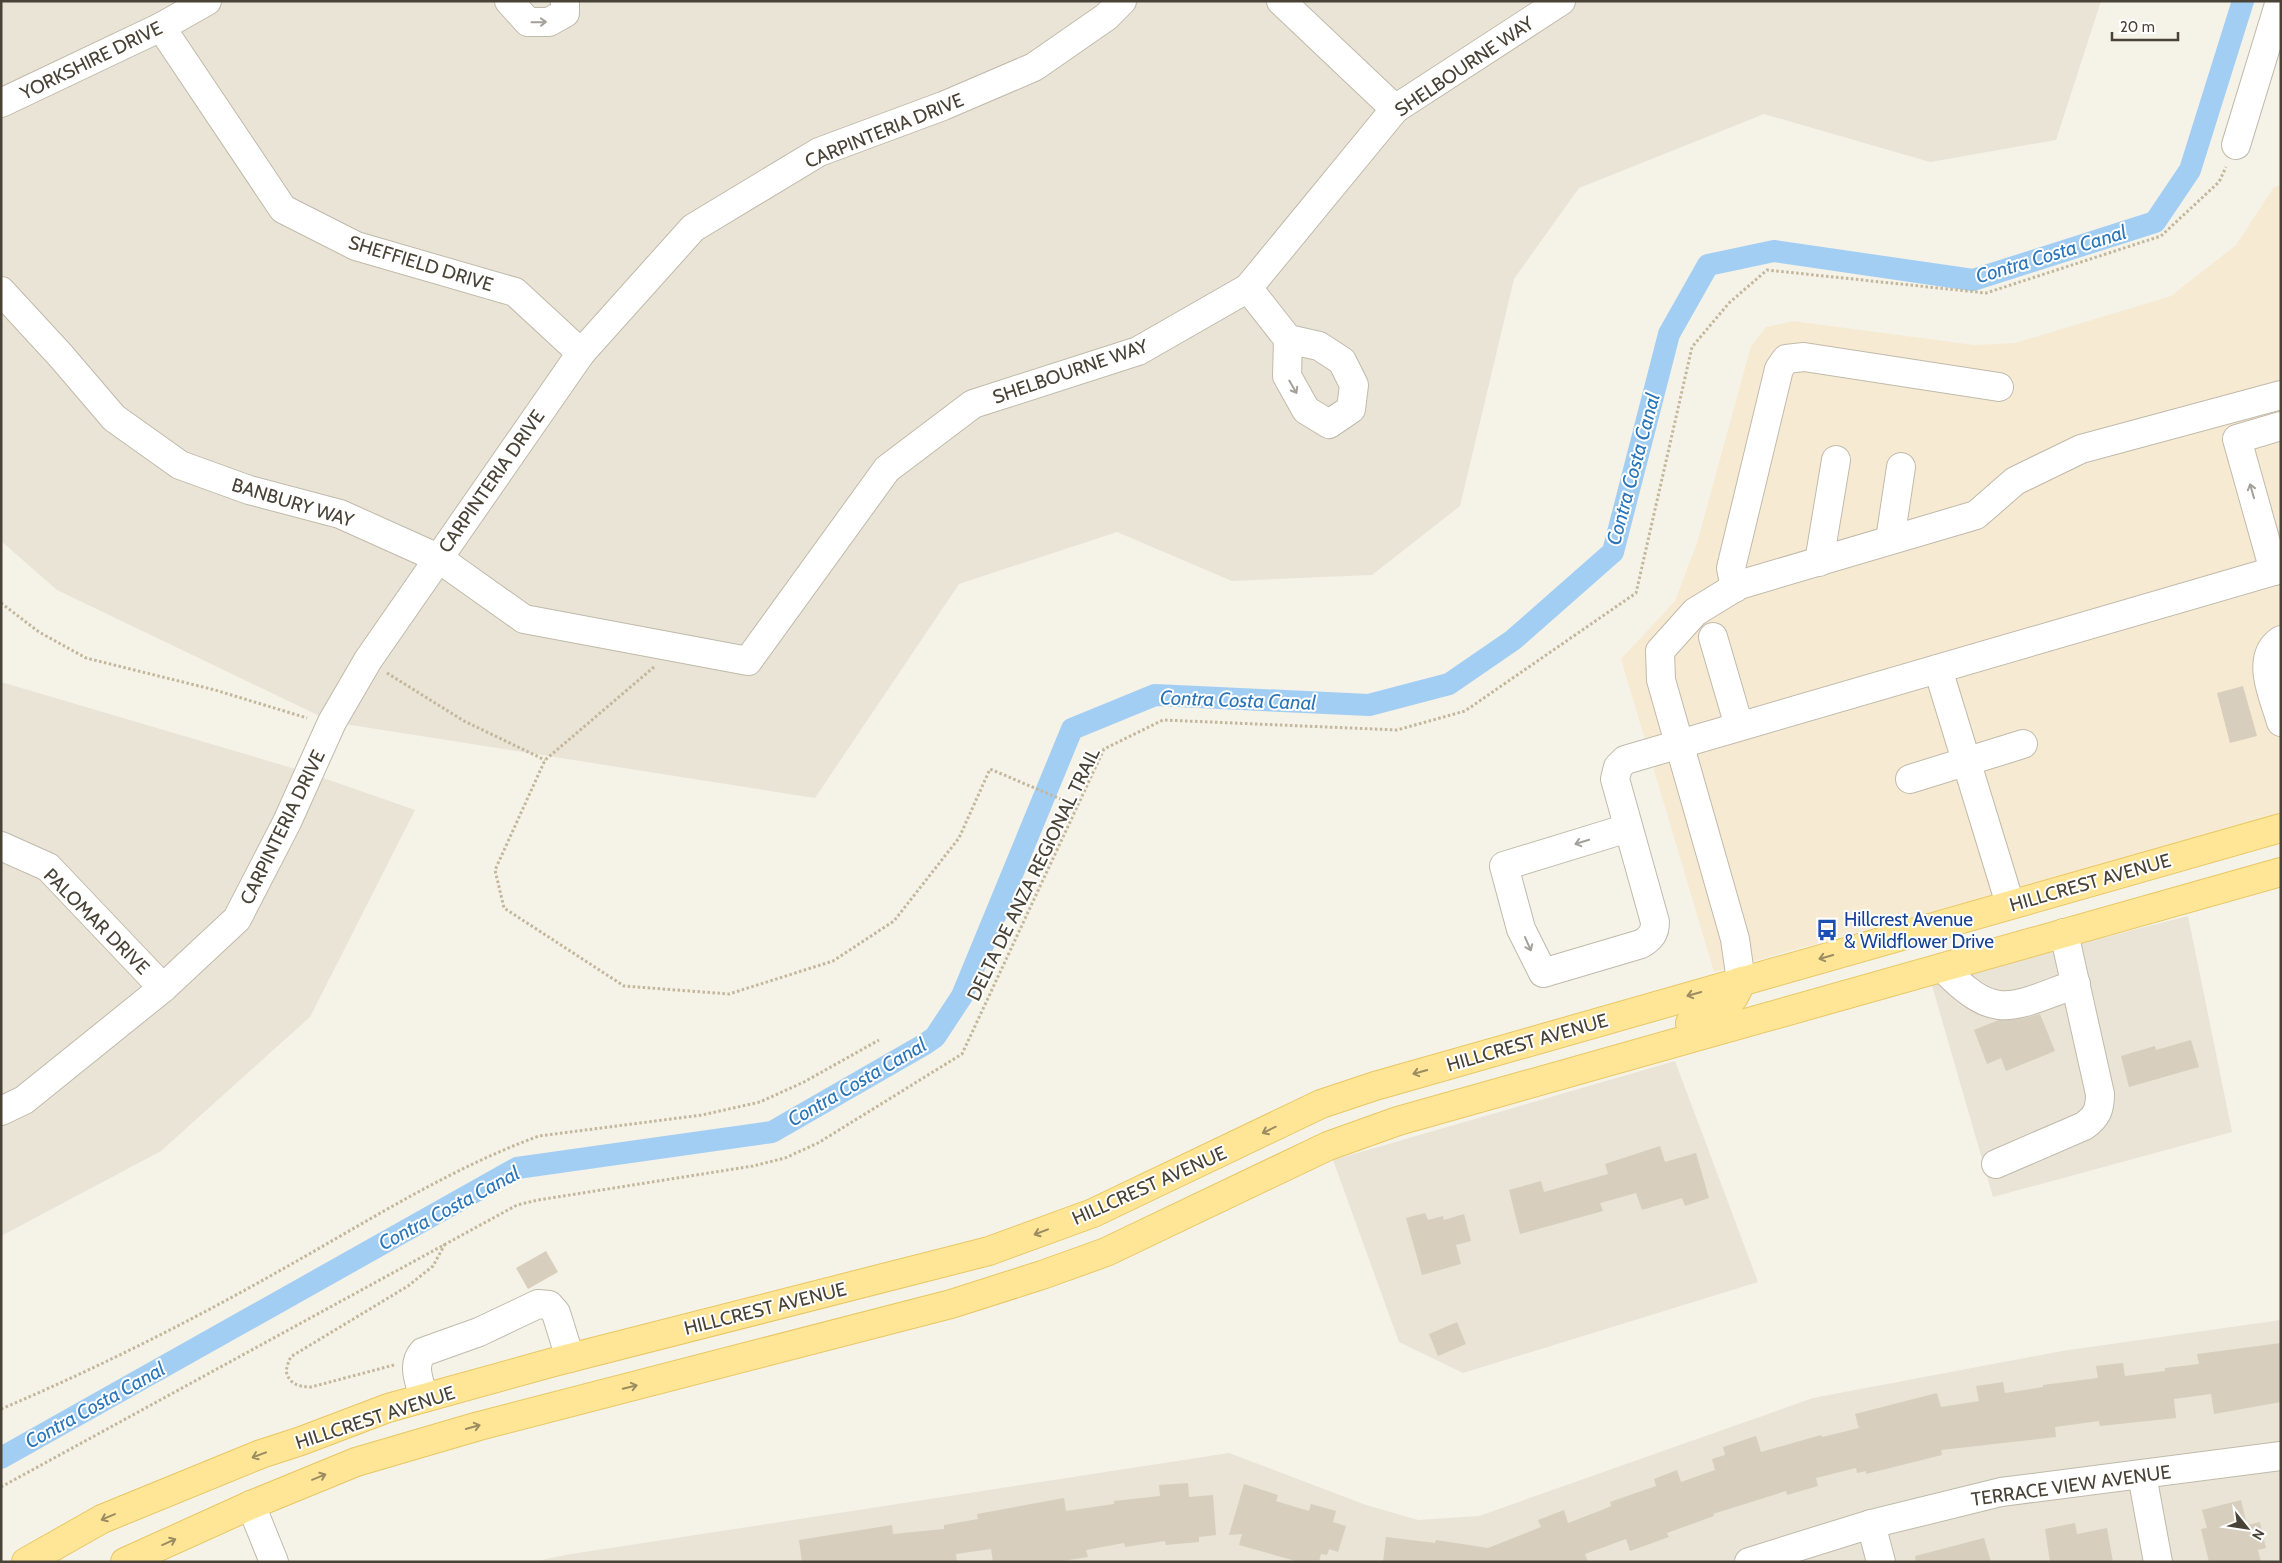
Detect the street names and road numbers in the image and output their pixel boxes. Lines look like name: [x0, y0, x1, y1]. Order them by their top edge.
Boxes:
street label: SHELBOURNE WAY: [1391, 11, 1538, 121]
street label: YORKSHIRE DRIVE: [16, 16, 166, 105]
street label: CARPINTERIA DRIVE: [801, 88, 967, 173]
street label: SHEFFIELD DRIVE: [346, 231, 496, 296]
street label: SHELBOURNE WAY: [990, 334, 1151, 409]
street label: CARPINTERIA DRIVE: [433, 405, 549, 557]
street label: BANBURY WAY: [229, 473, 357, 532]
street label: DELTA DE ANZA REGIONAL TRAIL: [962, 744, 1105, 1004]
street label: CARPINTERIA DRIVE: [235, 746, 330, 908]
street label: HILLCREST AVENUE: [2007, 848, 2173, 916]
street label: PALOMAR DRIVE: [39, 864, 154, 979]
street label: HILLCREST AVENUE: [1444, 1008, 1610, 1076]
street label: HILLCREST AVENUE: [1068, 1141, 1230, 1230]
street label: HILLCREST AVENUE: [682, 1277, 849, 1340]
street label: HILLCREST AVENUE: [292, 1381, 458, 1454]
street label: TERRACE VIEW AVENUE: [1970, 1460, 2172, 1511]

